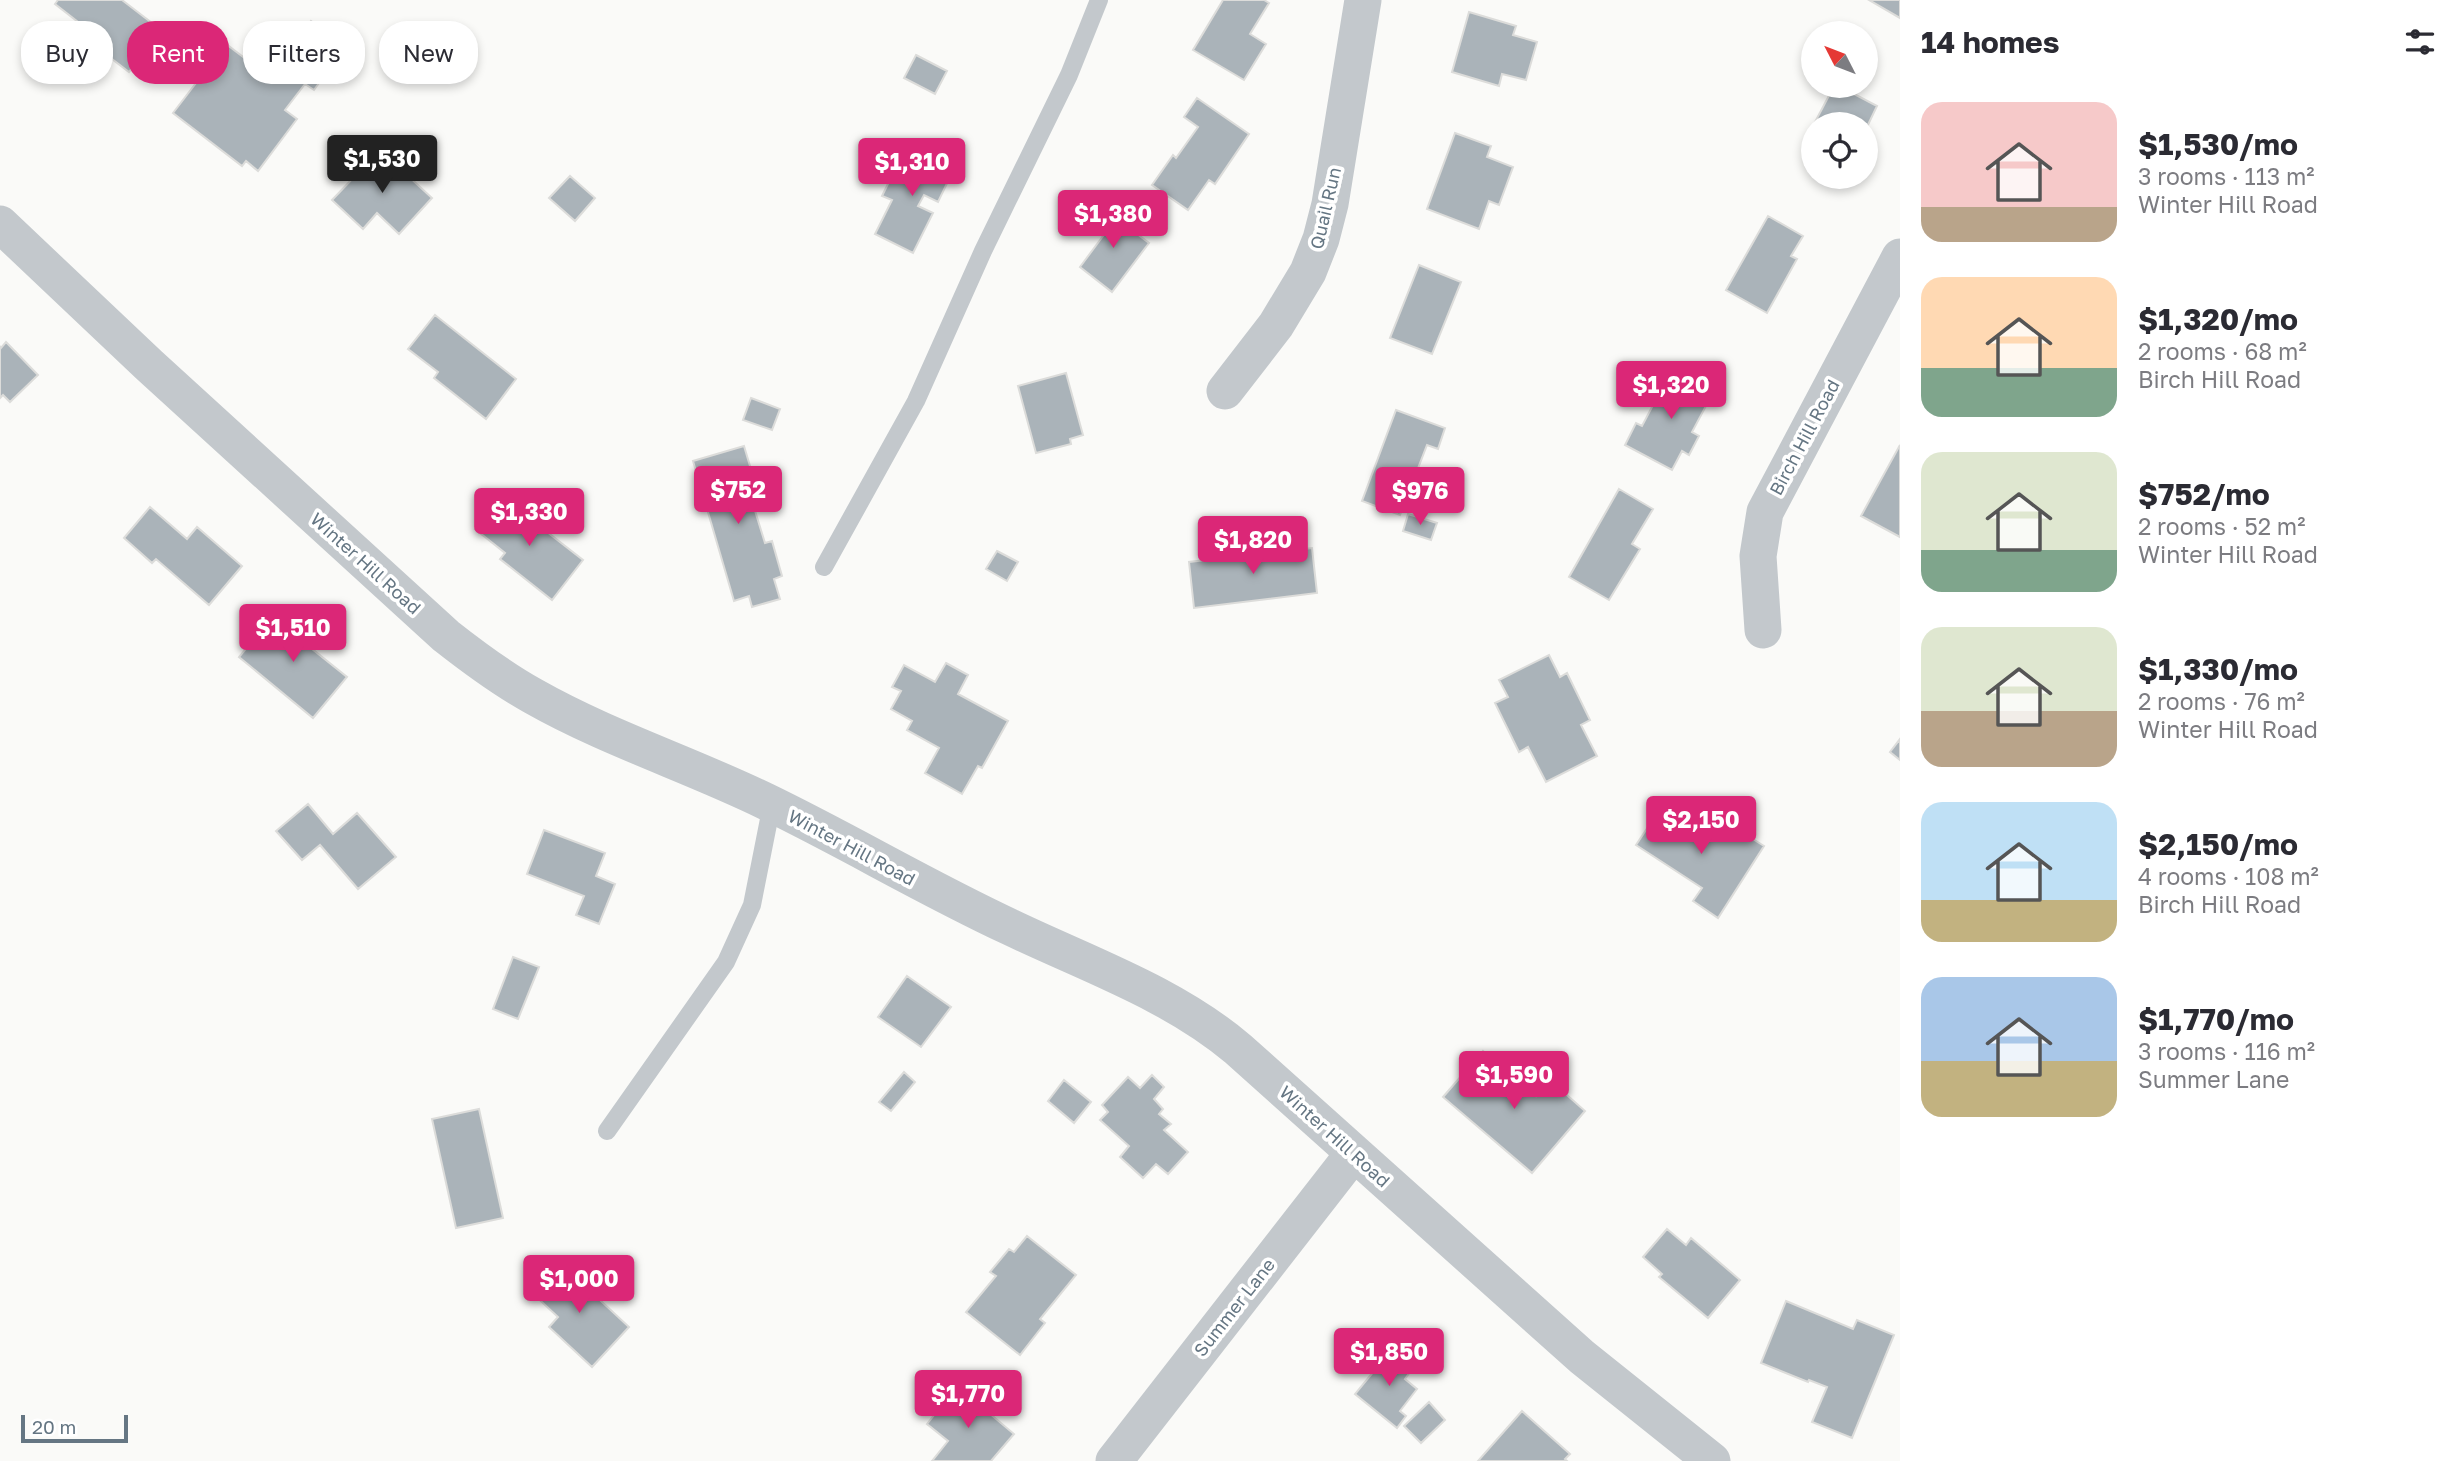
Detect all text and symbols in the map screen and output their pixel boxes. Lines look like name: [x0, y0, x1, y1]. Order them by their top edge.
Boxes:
chip: Buy: [21, 21, 113, 84]
chip: Rent: [127, 21, 229, 84]
chip: Filters: [243, 21, 365, 84]
chip: New: [379, 21, 478, 84]
north arrow: [1801, 21, 1878, 98]
map controls: [1801, 21, 1878, 189]
icon: filters: [2401, 23, 2439, 61]
text: 14 homes: [1921, 24, 2060, 60]
button: locate: [1801, 112, 1878, 189]
text: $1,530/mo: [2138, 126, 2298, 162]
icon: home: [1977, 130, 2061, 214]
pin: $1,530: [325, 136, 439, 195]
pin: $1,310: [855, 138, 969, 198]
text: $1,530: [343, 144, 421, 172]
text: $1,310: [874, 147, 950, 175]
text: 3 rooms · 113 m²: [2138, 162, 2315, 190]
street label: Quail Run: [1305, 165, 1345, 251]
pin: $1,380: [1056, 190, 1170, 250]
text: Winter Hill Road: [2138, 190, 2318, 218]
text: $1,380: [1074, 199, 1152, 227]
text: $1,320/mo: [2138, 301, 2298, 337]
icon: home: [1977, 305, 2061, 389]
text: 2 rooms · 68 m²: [2138, 337, 2307, 365]
pin: $1,320: [1614, 362, 1728, 421]
text: Birch Hill Road: [2138, 365, 2301, 393]
text: $1,320: [1632, 370, 1710, 398]
street label: Birch Hill Road: [1764, 375, 1844, 499]
pin: $752: [697, 466, 779, 526]
pin: $976: [1379, 468, 1461, 527]
text: $752: [710, 475, 766, 503]
text: $976: [1391, 476, 1449, 504]
text: $752/mo: [2138, 476, 2270, 512]
icon: home: [1977, 480, 2061, 564]
pin: $1,330: [472, 489, 586, 548]
text: $1,330: [490, 497, 568, 525]
street label: Winter Hill Road: [306, 508, 426, 618]
text: 2 rooms · 52 m²: [2138, 512, 2305, 540]
pin: $1,820: [1196, 516, 1310, 576]
text: $1,820: [1214, 525, 1292, 553]
text: Winter Hill Road: [2138, 540, 2318, 568]
pin: $1,510: [236, 604, 350, 664]
text: $1,510: [255, 613, 331, 641]
text: $1,330/mo: [2138, 651, 2298, 687]
icon: home: [1977, 655, 2061, 739]
text: 2 rooms · 76 m²: [2138, 687, 2305, 715]
text: Winter Hill Road: [2138, 715, 2318, 743]
pin: $2,150: [1644, 796, 1758, 856]
street label: Winter Hill Road: [785, 804, 919, 890]
text: $2,150: [1662, 805, 1740, 833]
text: $2,150/mo: [2138, 826, 2298, 862]
icon: home: [1977, 830, 2061, 914]
text: 4 rooms · 108 m²: [2138, 862, 2319, 890]
text: Birch Hill Road: [2138, 890, 2301, 918]
text: $1,770/mo: [2138, 1001, 2294, 1037]
icon: home: [1977, 1005, 2061, 1089]
text: 3 rooms · 116 m²: [2138, 1037, 2315, 1065]
pin: $1,590: [1457, 1052, 1571, 1111]
text: $1,590: [1475, 1060, 1553, 1088]
text: Summer Lane: [2138, 1065, 2289, 1093]
street label: Winter Hill Road: [1275, 1081, 1395, 1191]
street label: Summer Lane: [1189, 1254, 1279, 1360]
pin: $1,000: [522, 1256, 636, 1315]
text: $1,000: [539, 1264, 619, 1292]
pin: $1,850: [1332, 1328, 1446, 1388]
text: $1,850: [1350, 1337, 1428, 1365]
pin: $1,770: [911, 1370, 1025, 1430]
text: $1,770: [931, 1379, 1005, 1407]
scale bar: [21, 1412, 128, 1444]
text: 20 m: [32, 1415, 76, 1438]

